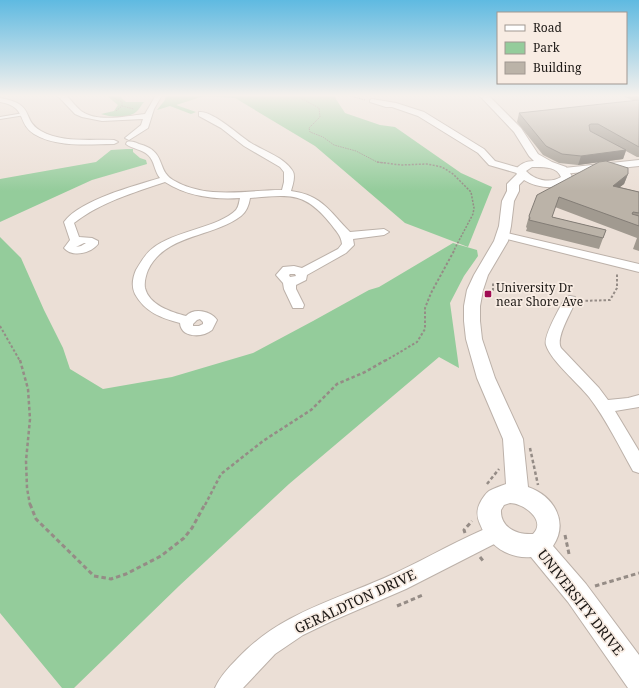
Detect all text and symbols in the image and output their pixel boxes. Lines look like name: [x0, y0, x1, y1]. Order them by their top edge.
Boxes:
legend: [497, 12, 627, 84]
text: Road: [533, 19, 563, 36]
text: Park: [533, 39, 561, 56]
text: Building: [533, 59, 582, 76]
place label: University Dr near Shore Ave: [496, 279, 583, 310]
marker: University Dr near Shore Ave: [483, 289, 493, 299]
street label: UNIVERSITY DRIVE: [534, 545, 629, 659]
street label: GERALDTON DRIVE: [291, 564, 419, 638]

